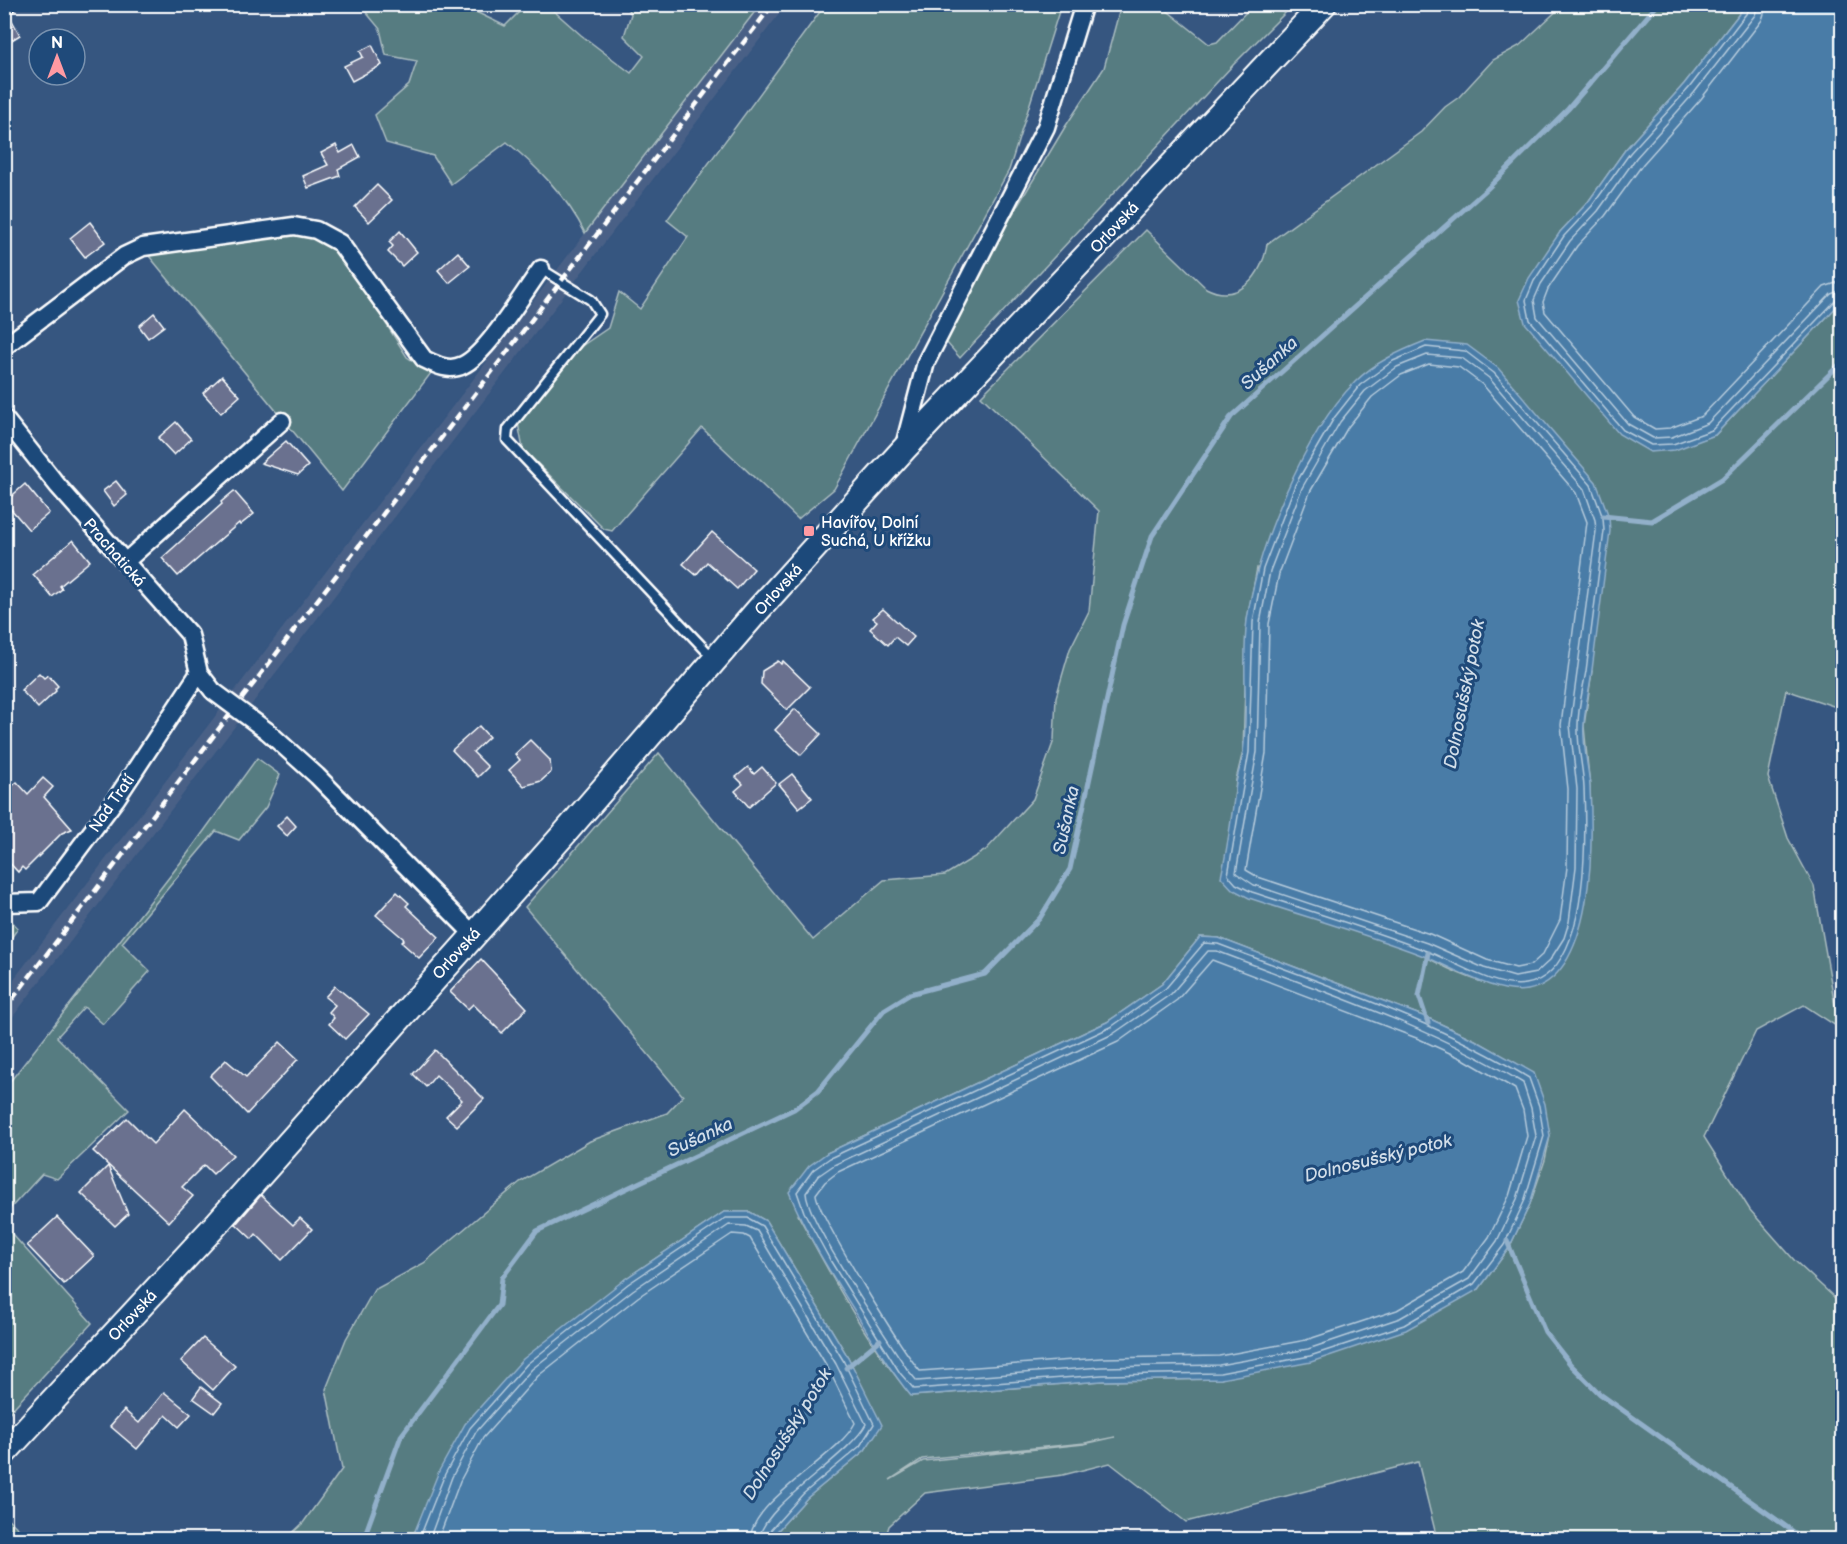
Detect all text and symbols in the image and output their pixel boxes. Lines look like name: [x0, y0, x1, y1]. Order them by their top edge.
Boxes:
north arrow: [27, 27, 87, 87]
text: N: [51, 34, 63, 53]
street label: Orlovská: [1087, 199, 1143, 257]
water label: Sušanka: [1236, 332, 1302, 394]
place label: Havířov, Dolní Suchá, U křížku: [821, 514, 931, 551]
street label: Prachatická: [79, 515, 149, 591]
marker: Havířov, Dolní Suchá, U křížku: [802, 524, 816, 538]
street label: Orlovská: [751, 560, 807, 620]
water label: Dolnosušský potok: [1440, 617, 1489, 770]
street label: Nad Tratí: [85, 771, 139, 836]
water label: Sušanka: [1049, 784, 1084, 856]
street label: Orlovská: [429, 924, 485, 984]
water label: Sušanka: [664, 1113, 736, 1162]
water label: Dolnosušský potok: [1302, 1130, 1455, 1187]
street label: Orlovská: [105, 1287, 161, 1345]
water label: Dolnosušský potok: [738, 1364, 837, 1504]

